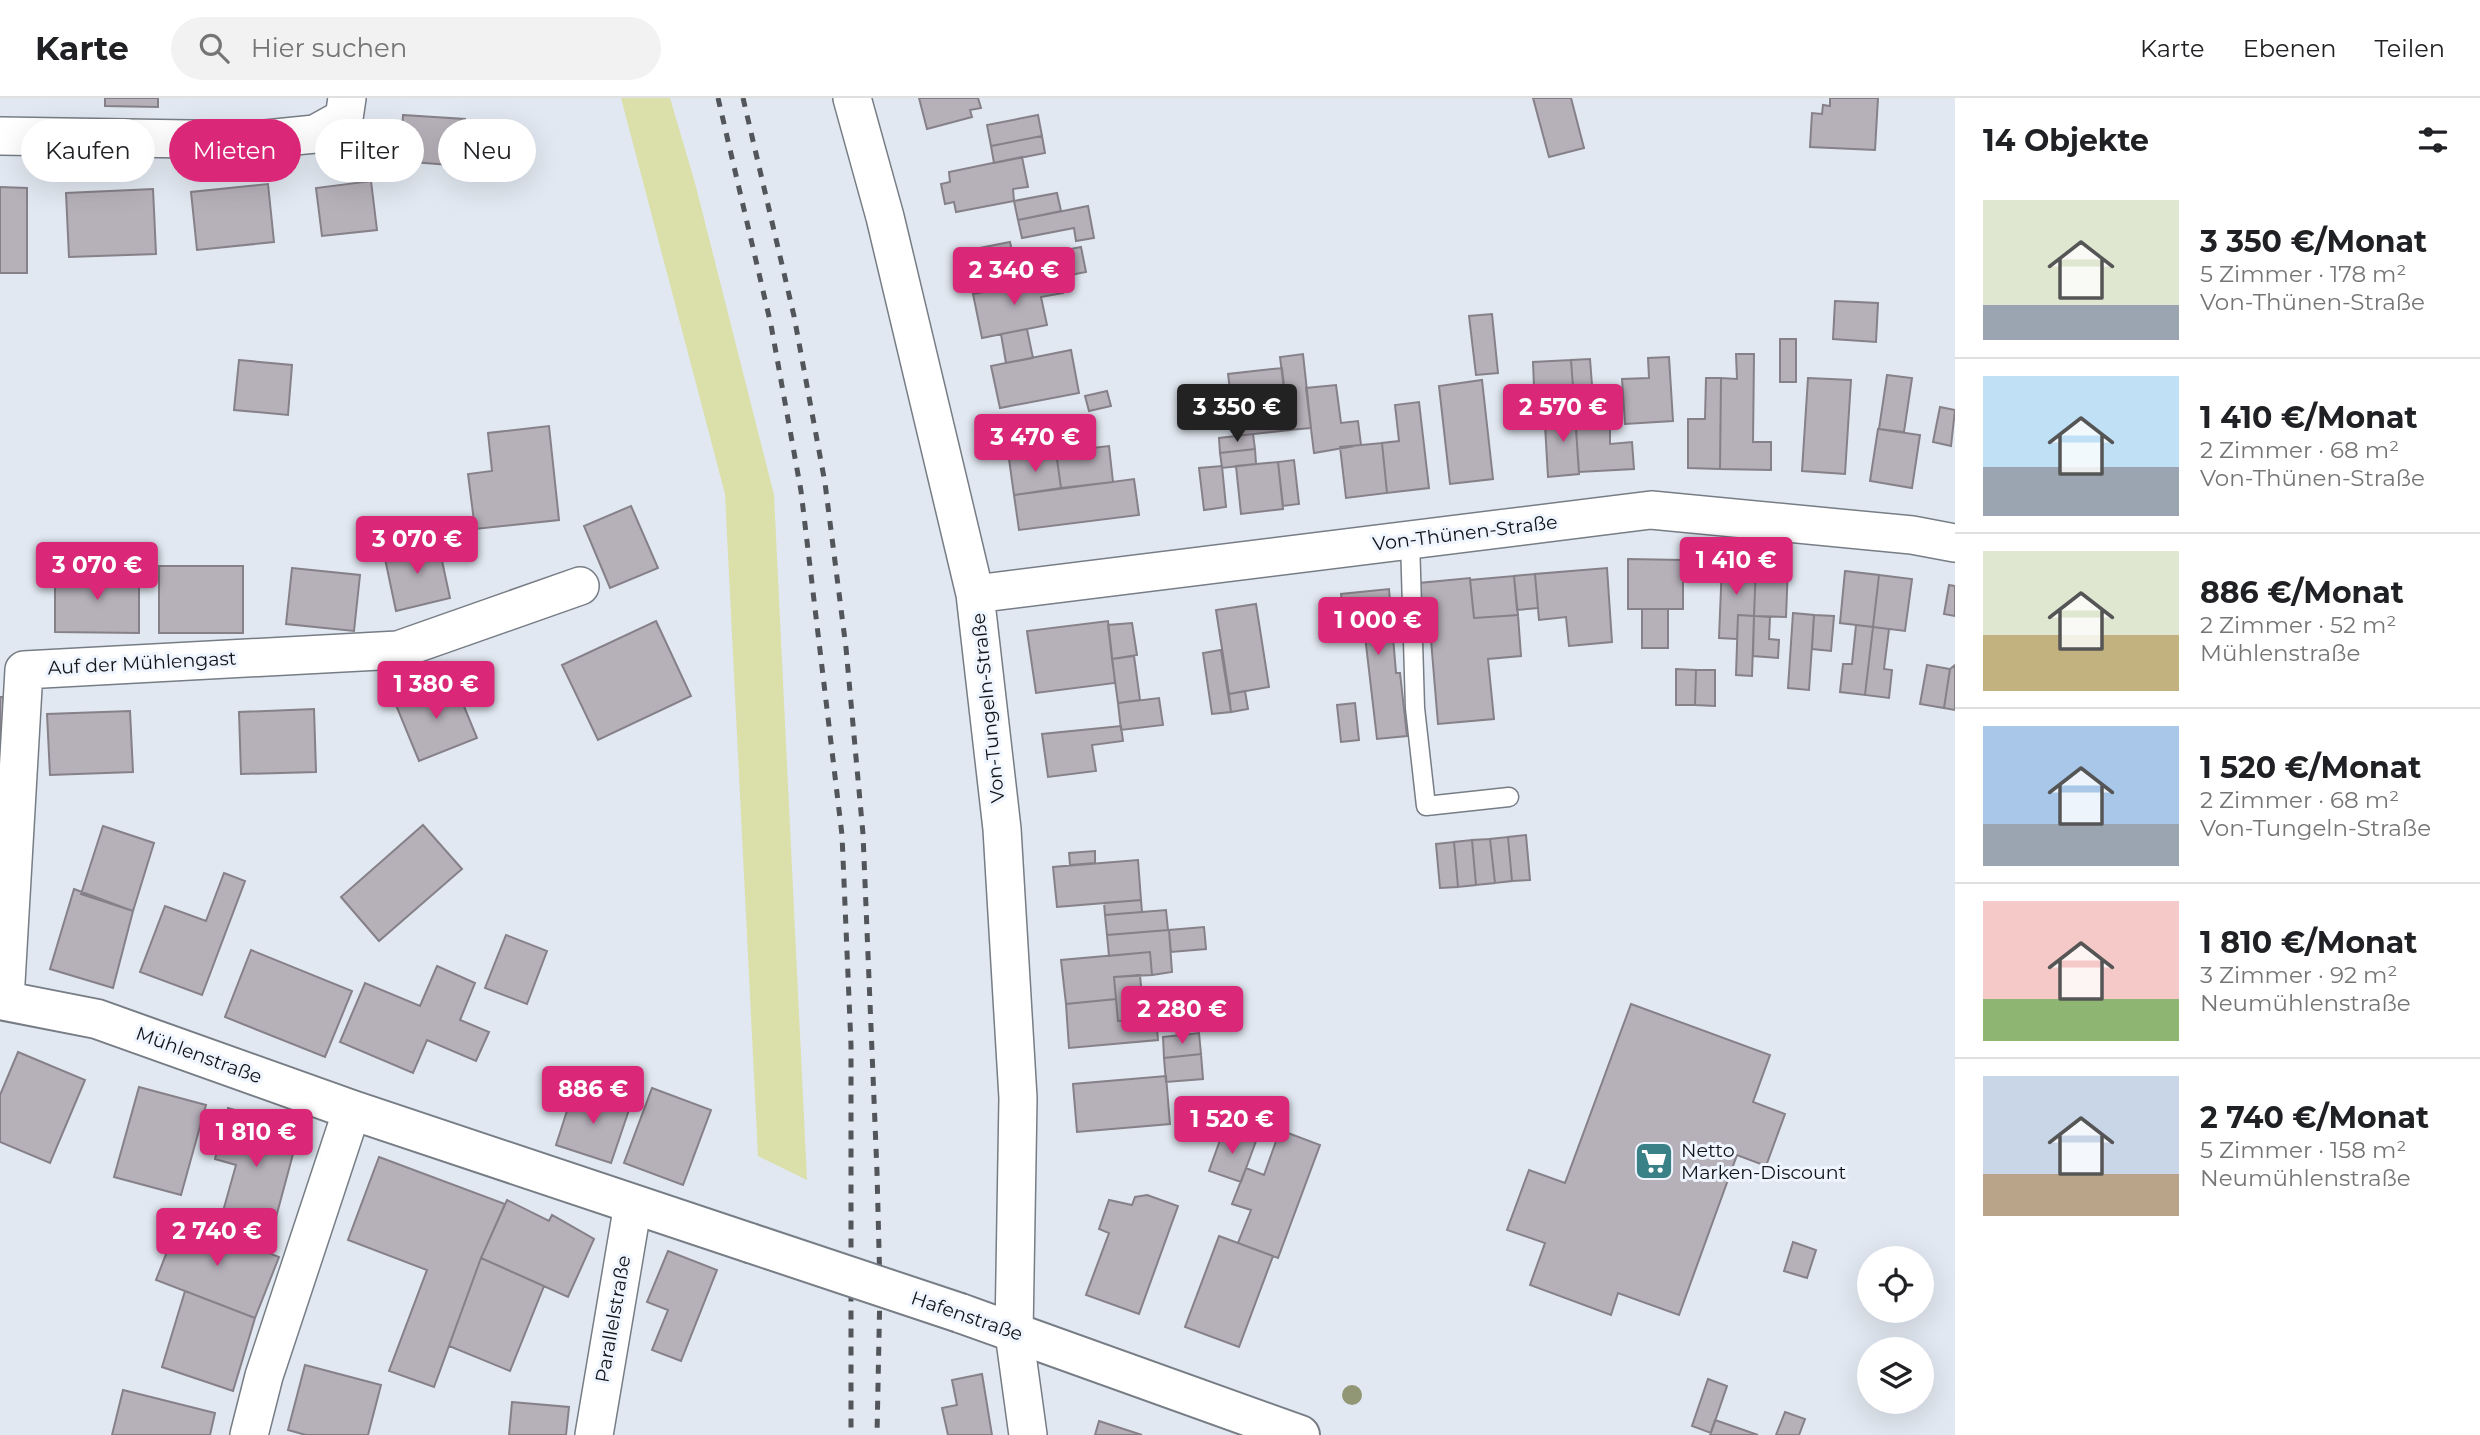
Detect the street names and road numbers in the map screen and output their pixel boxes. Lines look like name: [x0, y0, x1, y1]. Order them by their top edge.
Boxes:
street label: Von-Thünen-Straße: [1371, 510, 1559, 556]
street label: Von-Tungeln-Straße: [967, 612, 1009, 804]
street label: Auf der Mühlengast: [47, 647, 237, 679]
street label: Mühlenstraße: [133, 1022, 265, 1088]
street label: Parallelstraße: [591, 1254, 635, 1384]
street label: Hafenstraße: [908, 1286, 1026, 1346]

